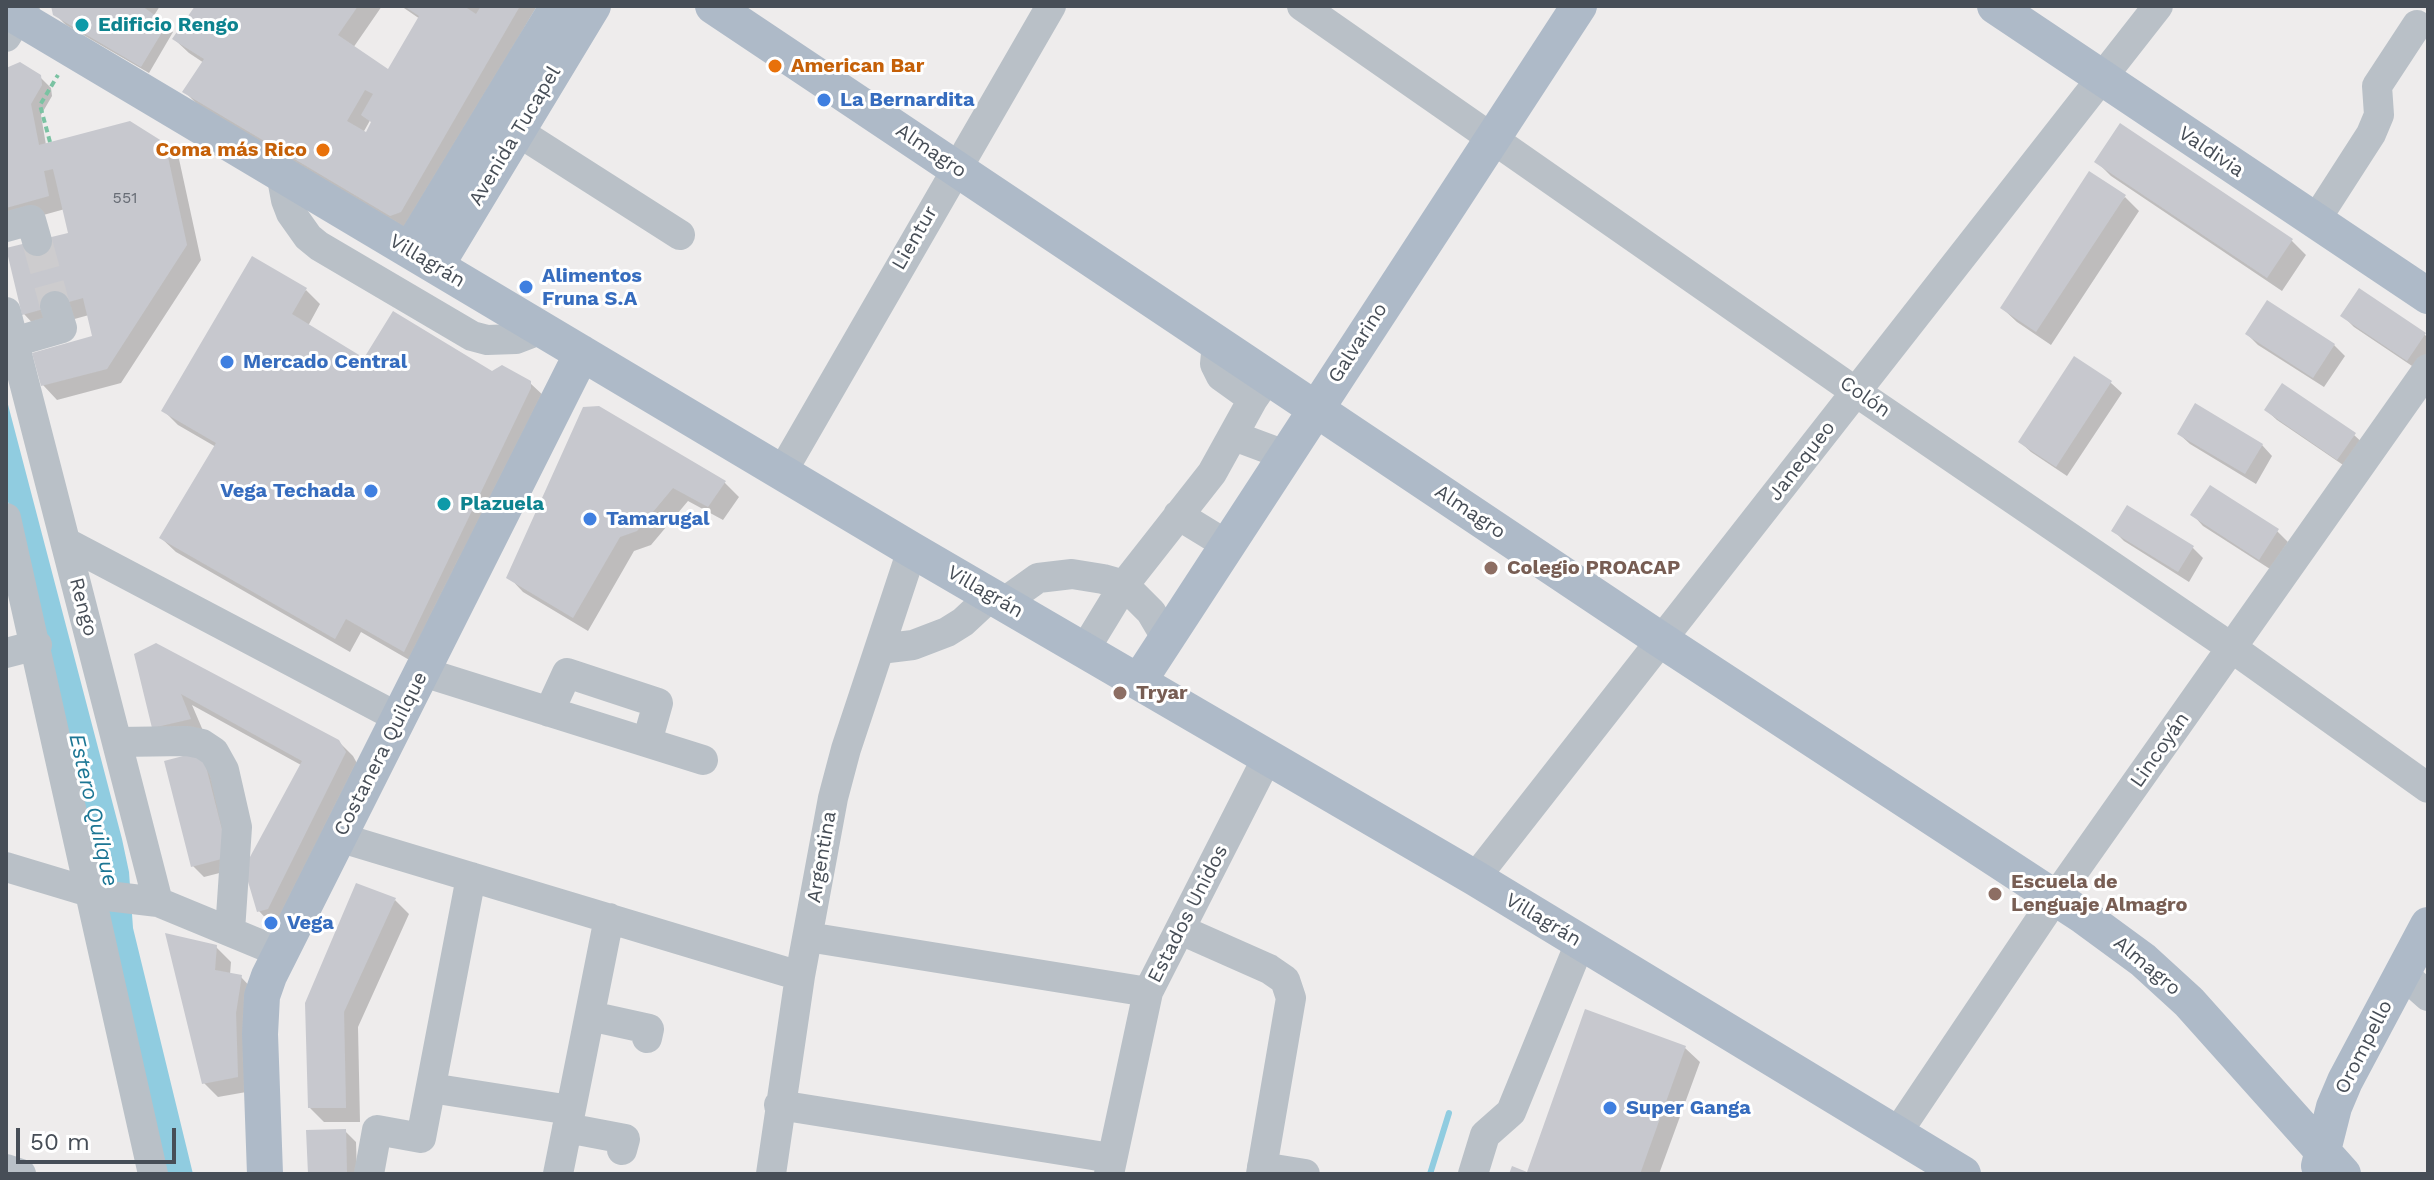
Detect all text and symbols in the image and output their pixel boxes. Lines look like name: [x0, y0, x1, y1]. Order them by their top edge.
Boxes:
place label: Edificio Rengo: [98, 13, 239, 37]
marker: Edificio Rengo: [73, 16, 91, 34]
place label: American Bar: [791, 54, 924, 78]
marker: American Bar: [766, 57, 784, 75]
street label: Avenida Tucapel: [464, 62, 566, 210]
place label: La Bernardita: [840, 88, 974, 112]
marker: La Bernardita: [815, 91, 833, 109]
street label: Almagro: [891, 119, 971, 183]
street label: Valdivia: [2174, 121, 2248, 183]
place label: Coma más Rico: [156, 138, 307, 162]
marker: Coma más Rico: [314, 141, 332, 159]
house number: 551: [113, 188, 137, 208]
street label: Lientur: [887, 202, 943, 274]
street label: Villagrán: [385, 229, 469, 293]
place label: Alimentos Fruna S.A: [542, 264, 642, 311]
marker: Alimentos Fruna S.A: [517, 278, 535, 296]
street label: Galvarino: [1323, 298, 1393, 388]
place label: Mercado Central: [243, 350, 407, 374]
marker: Mercado Central: [218, 353, 236, 371]
street label: Colón: [1835, 371, 1895, 423]
street label: Janequeo: [1763, 416, 1841, 506]
place label: Vega Techada: [220, 479, 355, 503]
street label: Almagro: [1430, 480, 1510, 544]
marker: Vega Techada: [362, 482, 380, 500]
place label: Plazuela: [460, 492, 544, 516]
marker: Plazuela: [435, 495, 453, 513]
place label: Tamarugal: [606, 507, 710, 531]
marker: Tamarugal: [581, 510, 599, 528]
place label: Colegio PROACAP: [1507, 556, 1680, 580]
marker: Colegio PROACAP: [1482, 559, 1500, 577]
street label: Villagrán: [943, 561, 1027, 623]
street label: Rengo: [64, 575, 102, 639]
street label: Costanera Quilque: [329, 668, 433, 840]
place label: Tryar: [1136, 681, 1188, 705]
marker: Tryar: [1111, 684, 1129, 702]
street label: Lincoyán: [2125, 708, 2195, 792]
water label: Estero Quilque: [63, 731, 123, 889]
street label: Argentina: [802, 809, 842, 905]
street label: Estados Unidos: [1143, 841, 1233, 987]
place label: Escuela de Lenguaje Almagro: [2011, 870, 2187, 917]
marker: Escuela de Lenguaje Almagro: [1986, 885, 2004, 903]
street label: Villagrán: [1501, 888, 1585, 952]
place label: Vega: [287, 911, 334, 935]
marker: Vega: [262, 914, 280, 932]
street label: Almagro: [2109, 931, 2185, 1001]
street label: Orompello: [2330, 996, 2398, 1098]
place label: Super Ganga: [1626, 1096, 1751, 1120]
marker: Super Ganga: [1601, 1099, 1619, 1117]
scale bar: [20, 1112, 180, 1162]
text: 50 m: [30, 1128, 90, 1156]

